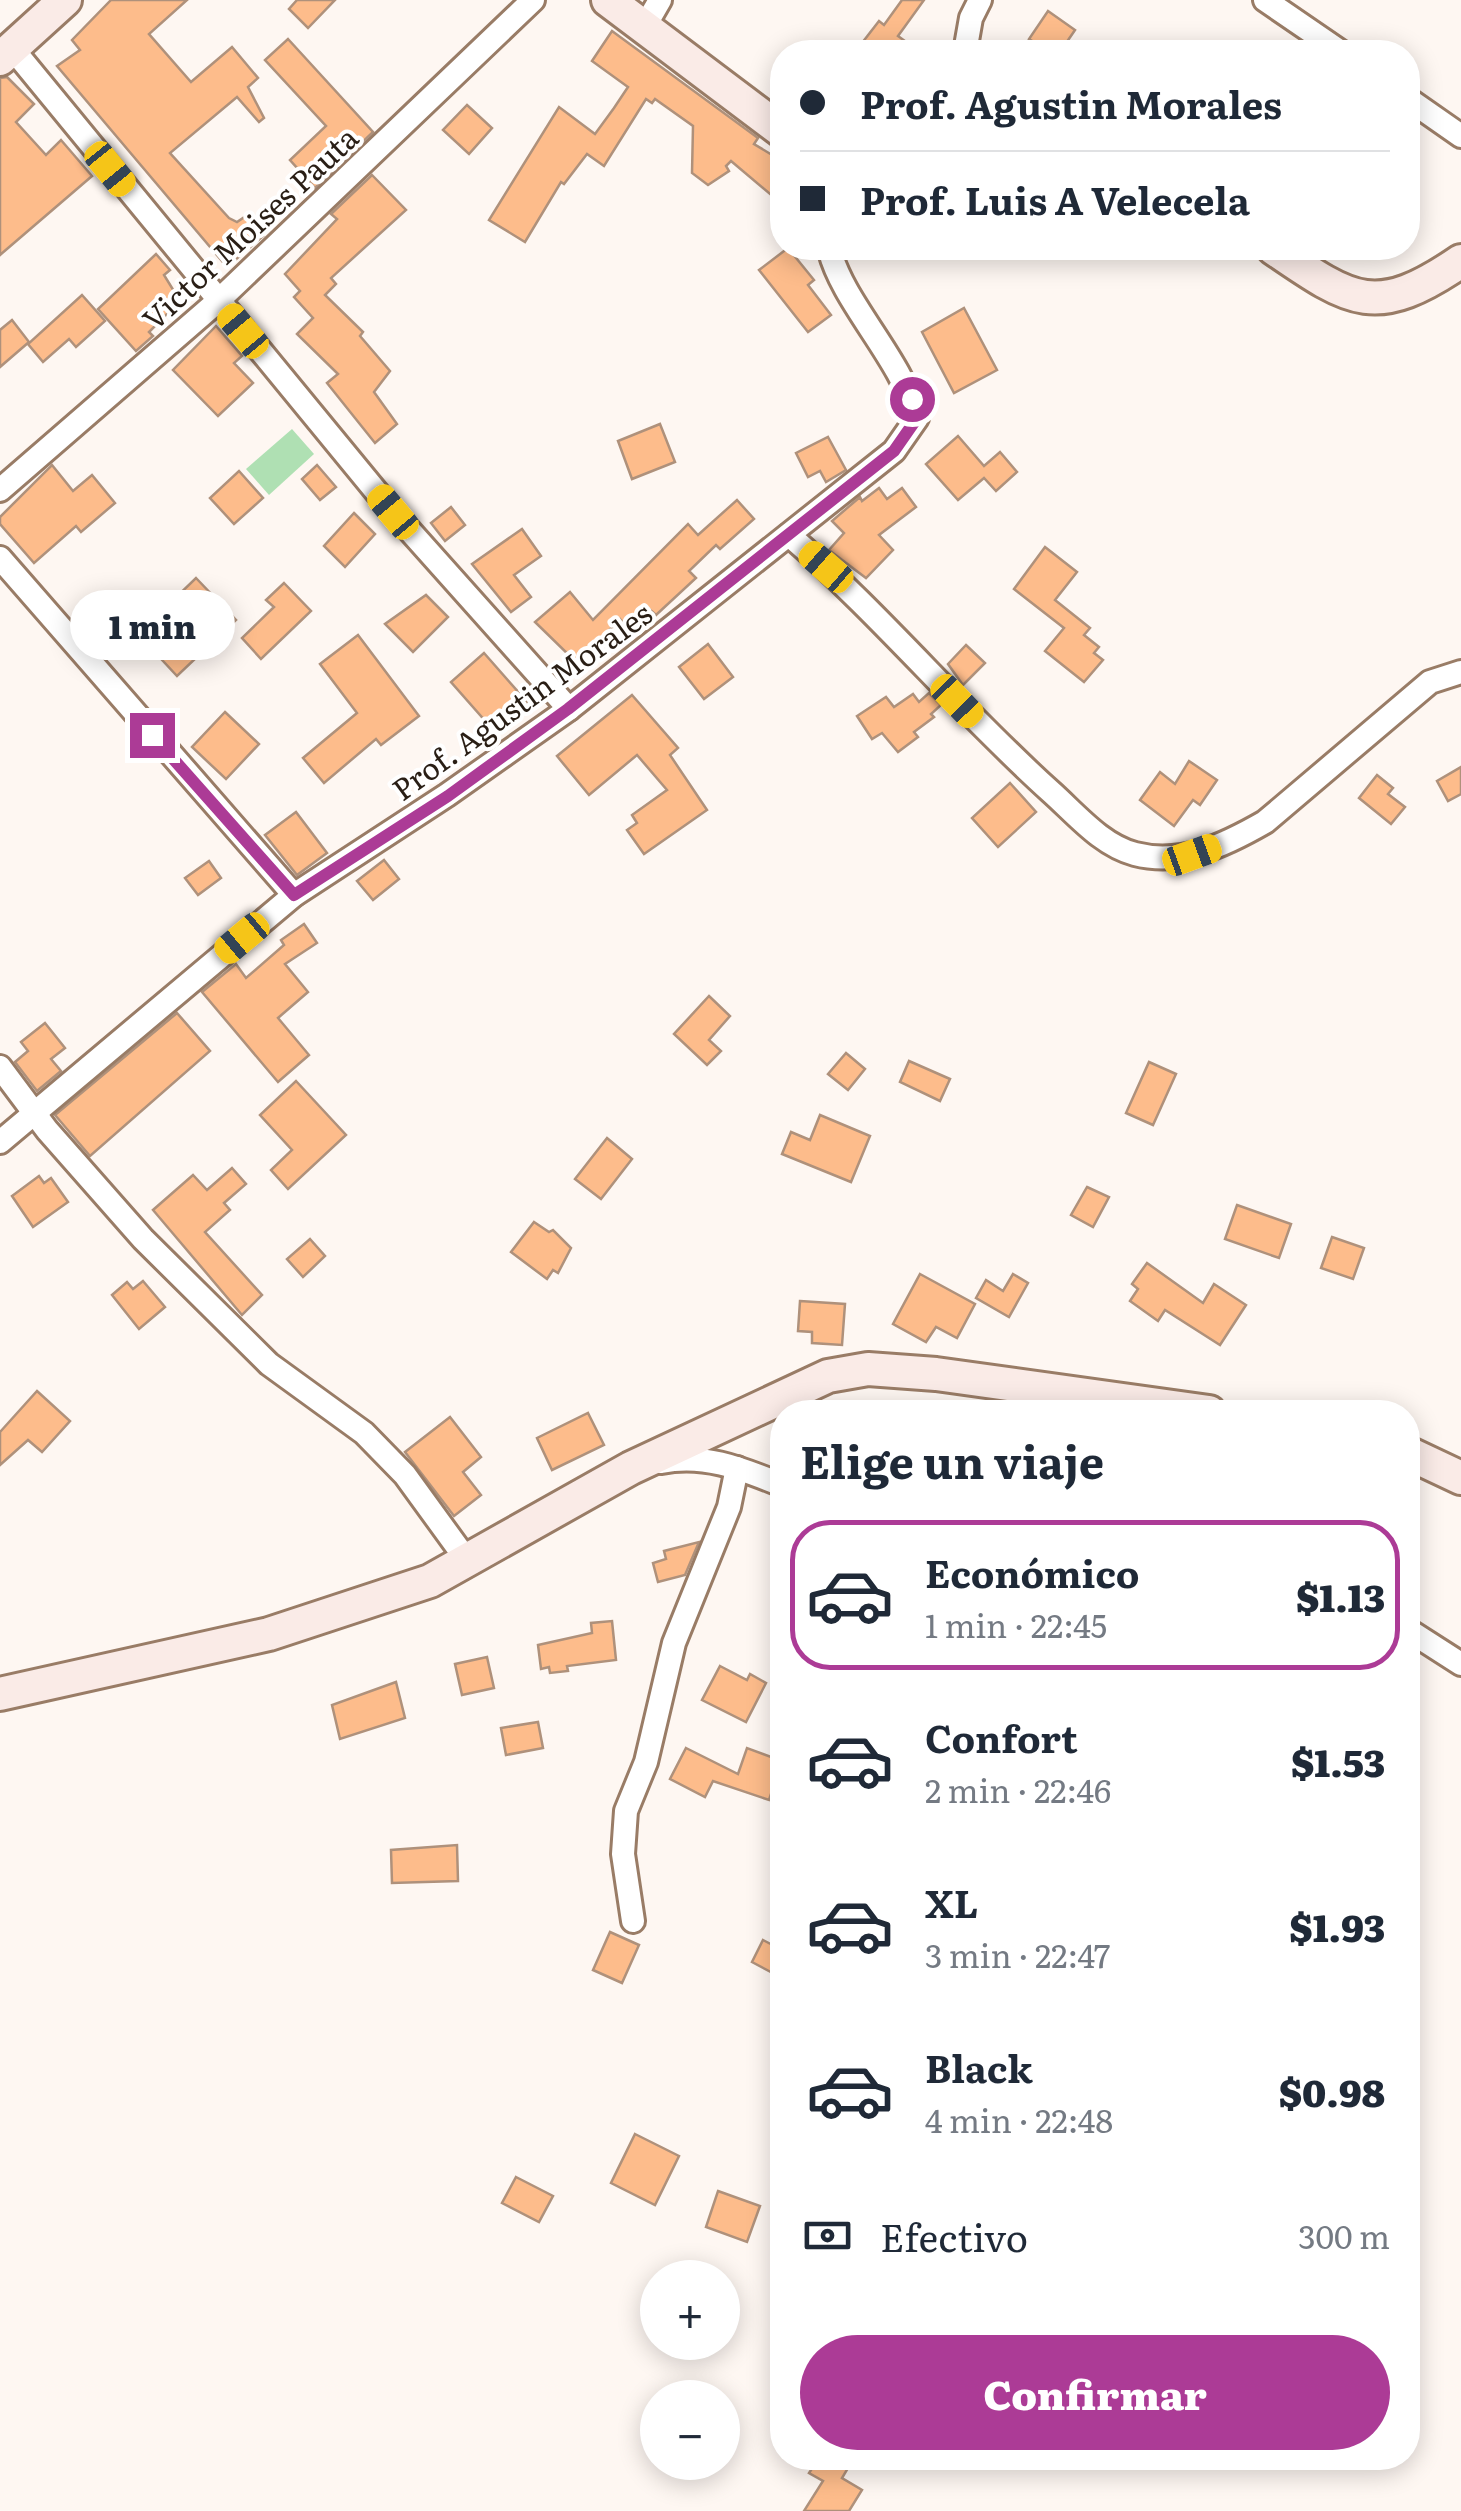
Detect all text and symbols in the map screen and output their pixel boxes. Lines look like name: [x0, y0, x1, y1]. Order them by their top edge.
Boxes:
text: Prof. Agustin Morales: [860, 74, 1282, 131]
street label: Victor Moises Pauta: [131, 115, 367, 339]
car: [79, 136, 141, 202]
text: Prof. Luis A Velecela: [860, 170, 1250, 227]
car: [212, 298, 274, 364]
route start: [890, 377, 935, 422]
car: [362, 479, 424, 545]
car: [794, 536, 858, 598]
callout: 1 min: [70, 590, 234, 660]
street label: Prof. Agustin Morales: [382, 591, 660, 809]
text: 1 min: [109, 601, 196, 649]
car: [925, 669, 989, 733]
route end: [130, 713, 175, 758]
car: [1159, 831, 1225, 879]
car: [209, 907, 275, 969]
text: Elige un viaje: [800, 1426, 1104, 1493]
text: Económico: [925, 1543, 1140, 1600]
icon: car: [805, 1550, 895, 1640]
text: $1.13: [1296, 1567, 1385, 1624]
text: 1 min · 22:45: [925, 1600, 1107, 1648]
text: Confort: [925, 1708, 1078, 1765]
icon: car: [805, 1715, 895, 1805]
text: $1.53: [1291, 1732, 1385, 1789]
text: 2 min · 22:46: [925, 1765, 1111, 1813]
text: XL: [925, 1873, 978, 1930]
icon: car: [805, 1880, 895, 1970]
text: $1.93: [1289, 1897, 1385, 1954]
text: 3 min · 22:47: [925, 1930, 1110, 1978]
text: Black: [925, 2038, 1033, 2095]
icon: car: [805, 2045, 895, 2135]
text: $0.98: [1279, 2062, 1385, 2119]
text: 4 min · 22:48: [925, 2095, 1113, 2143]
text: Efectivo: [880, 2207, 1028, 2264]
icon: cash: [800, 2208, 855, 2263]
text: 300 m: [1298, 2211, 1390, 2259]
map controls: [640, 2260, 740, 2480]
button: +: [640, 2260, 740, 2360]
button: Confirmar: [800, 2335, 1390, 2450]
button: −: [640, 2380, 740, 2480]

